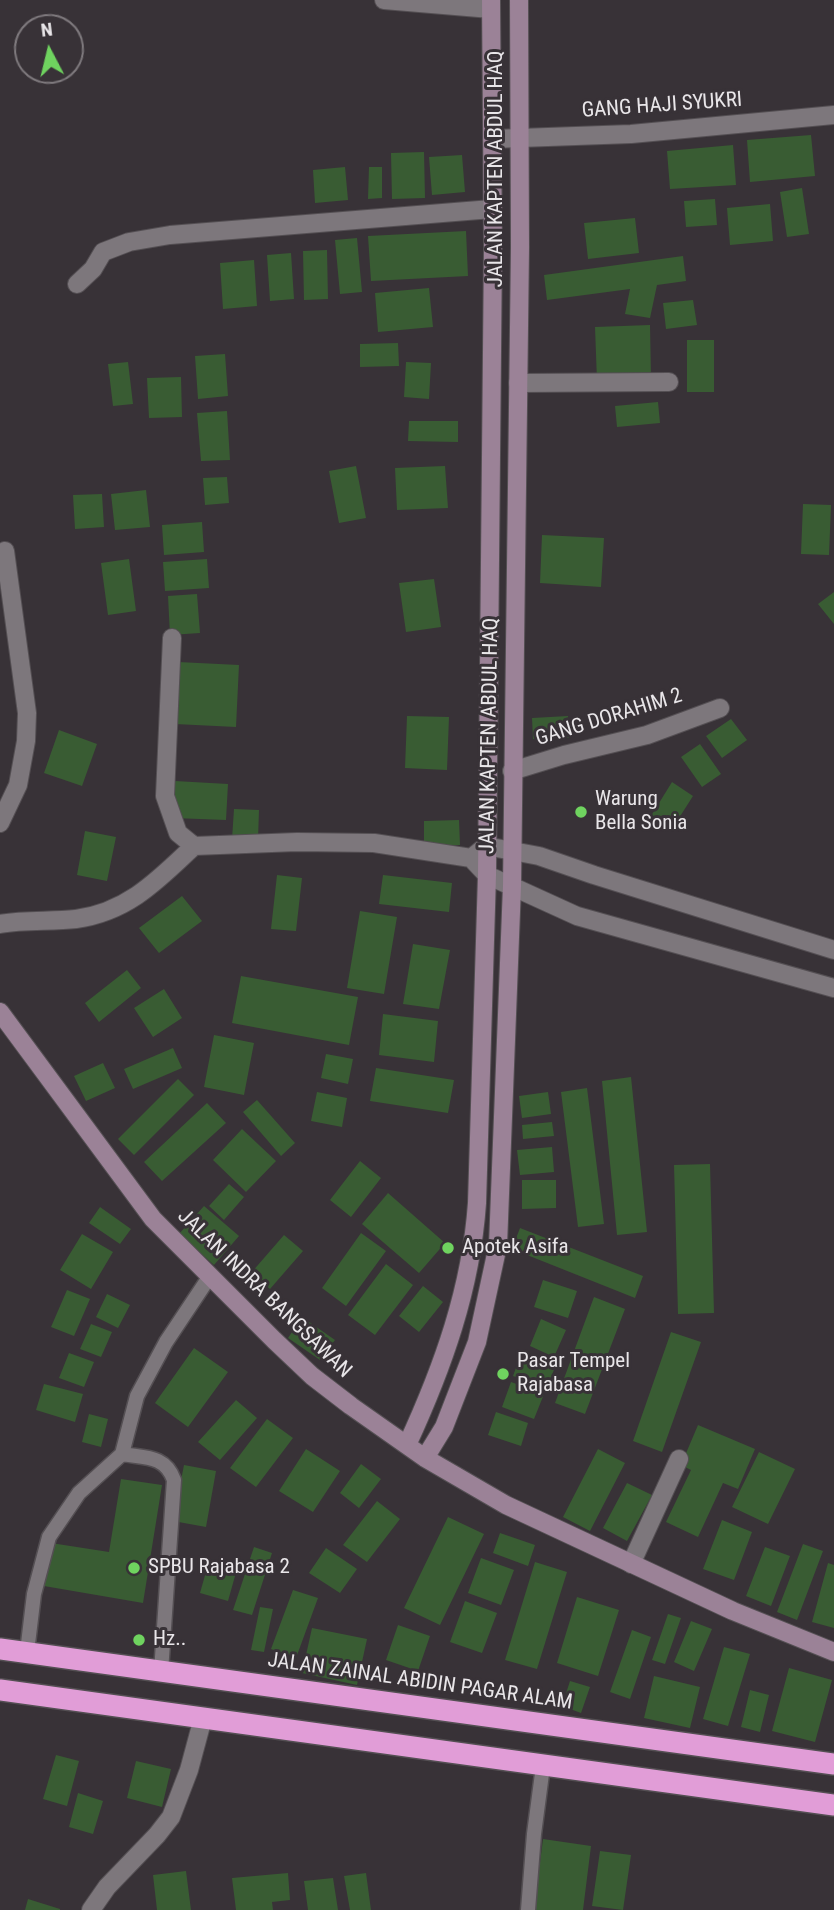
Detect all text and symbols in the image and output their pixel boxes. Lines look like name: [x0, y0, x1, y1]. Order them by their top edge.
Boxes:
north arrow: [14, 14, 84, 84]
text: N: [39, 18, 54, 42]
street label: JALAN KAPTEN ABDUL HAQ: [484, 51, 510, 287]
street label: GANG HAJI SYUKRI: [581, 88, 743, 124]
street label: JALAN KAPTEN ABDUL HAQ: [475, 618, 505, 854]
street label: GANG DORAHIM 2: [533, 684, 685, 752]
place label: Warung Bella Sonia: [595, 787, 687, 837]
marker: Warung Bella Sonia: [573, 804, 589, 820]
street label: JALAN INDRA BANGSAWAN: [172, 1204, 356, 1384]
place label: Apotek Asifa: [462, 1235, 569, 1261]
marker: Apotek Asifa: [440, 1240, 456, 1256]
place label: Pasar Tempel Rajabasa: [517, 1349, 630, 1399]
marker: Pasar Tempel Rajabasa: [495, 1366, 511, 1382]
place label: SPBU Rajabasa 2: [148, 1555, 290, 1581]
marker: SPBU Rajabasa 2: [126, 1560, 142, 1576]
place label: Hz..: [153, 1627, 186, 1653]
marker: Hz..: [131, 1632, 147, 1648]
street label: JALAN ZAINAL ABIDIN PAGAR ALAM: [266, 1648, 574, 1716]

